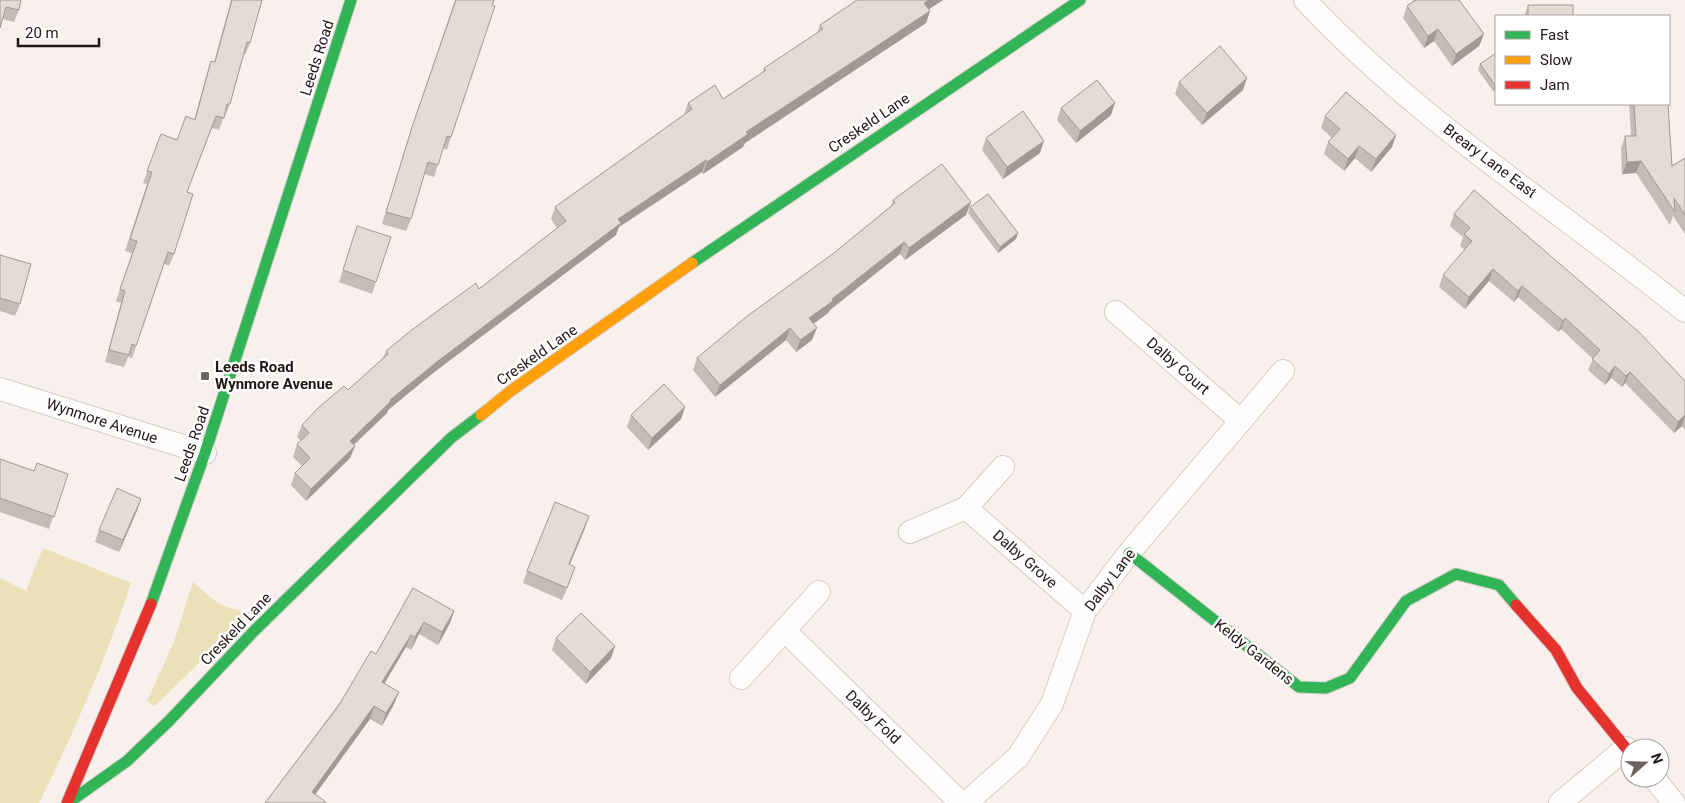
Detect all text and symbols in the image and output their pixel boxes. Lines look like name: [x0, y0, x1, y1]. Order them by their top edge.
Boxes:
scale bar: [18, 15, 99, 47]
legend: [1495, 15, 1670, 105]
street label: Leeds Road: [296, 18, 338, 98]
text: 20 m: [25, 24, 59, 42]
text: Fast: [1540, 26, 1569, 44]
text: Slow: [1540, 51, 1572, 69]
text: Jam: [1540, 76, 1570, 94]
street label: Creskeld Lane: [825, 89, 913, 157]
street label: Breary Lane East: [1440, 120, 1540, 202]
street label: Creskeld Lane: [493, 321, 581, 389]
street label: Dalby Court: [1143, 334, 1213, 398]
place label: Leeds Road Wynmore Avenue: [215, 358, 333, 393]
marker: Leeds Road Wynmore Avenue: [199, 370, 211, 382]
street label: Wynmore Avenue: [44, 395, 160, 448]
street label: Leeds Road: [171, 404, 213, 484]
street label: Dalby Grove: [989, 526, 1061, 592]
street label: Dalby Lane: [1081, 545, 1139, 615]
street label: Creskeld Lane: [197, 589, 275, 669]
street label: Keldy Gardens: [1211, 615, 1297, 689]
street label: Dalby Fold: [842, 686, 904, 748]
north arrow: [1620, 738, 1670, 788]
text: N: [1648, 751, 1666, 766]

